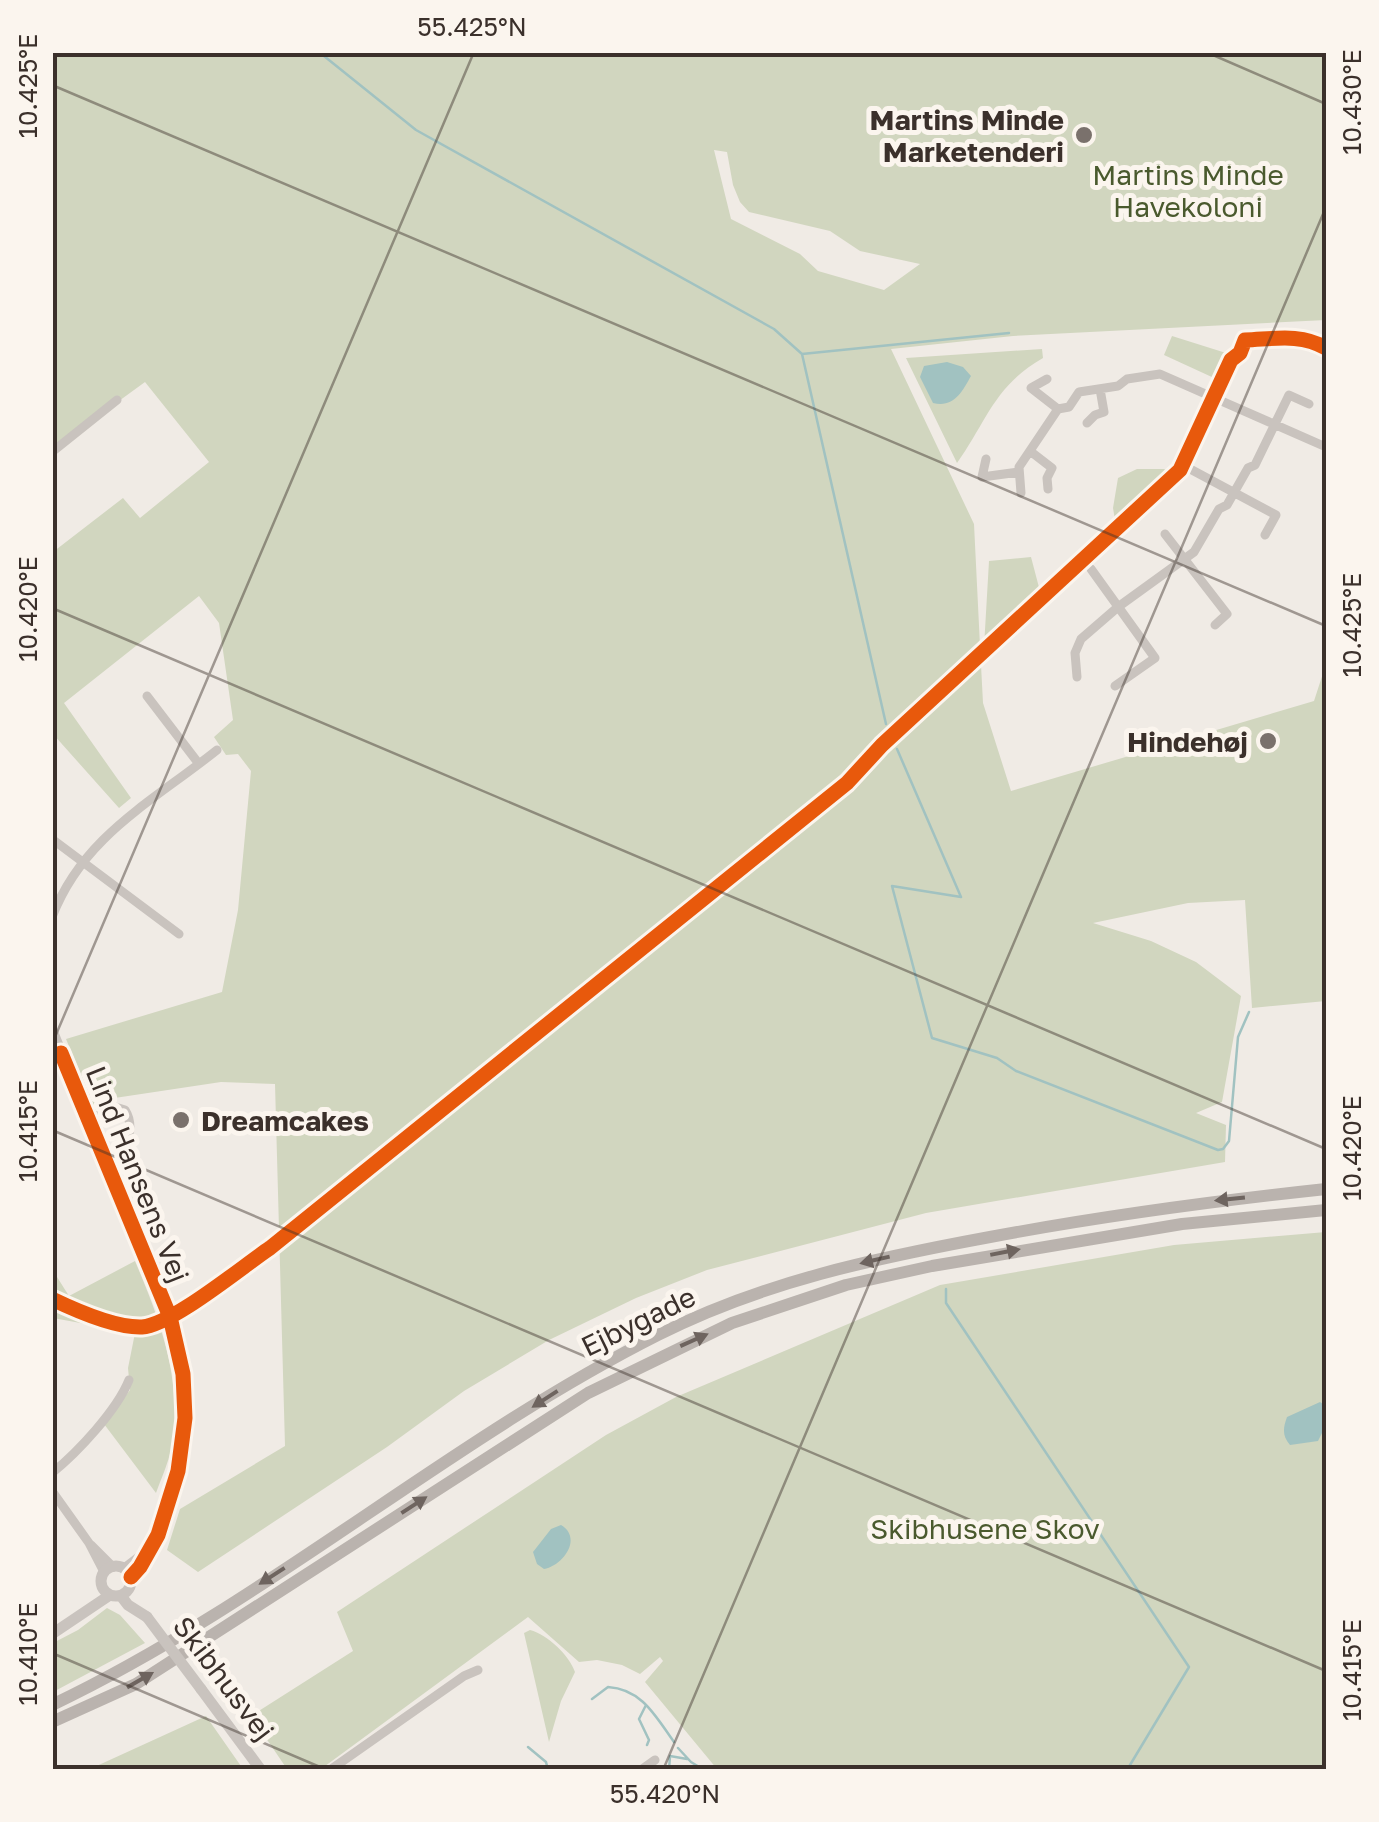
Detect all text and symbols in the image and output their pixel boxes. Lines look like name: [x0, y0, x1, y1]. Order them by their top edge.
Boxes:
text: 55.425°N: [417, 11, 527, 42]
text: 10.425°E: [12, 34, 43, 138]
text: 10.430°E: [1336, 49, 1367, 155]
place label: Martins Minde Marketenderi: [870, 103, 1064, 168]
marker: Martins Minde Marketenderi: [1073, 124, 1095, 146]
park label: Martins Minde Havekoloni: [1092, 158, 1284, 223]
text: 10.420°E: [12, 556, 43, 662]
text: 10.425°E: [1336, 573, 1367, 677]
place label: Hindehøj: [1127, 725, 1248, 758]
marker: Hindehøj: [1257, 730, 1279, 752]
street label: Lind Hansens Vej: [80, 1061, 196, 1287]
text: 10.415°E: [12, 1080, 43, 1182]
text: 10.420°E: [1336, 1095, 1367, 1201]
place label: Dreamcakes: [201, 1104, 369, 1137]
marker: Dreamcakes: [170, 1109, 192, 1131]
one-way arrow: [1213, 1191, 1245, 1207]
one-way arrow: [990, 1244, 1021, 1260]
one-way arrow: [859, 1253, 890, 1268]
street label: Ejbygade: [576, 1279, 700, 1363]
one-way arrow: [680, 1332, 709, 1349]
one-way arrow: [531, 1389, 558, 1407]
one-way arrow: [400, 1496, 427, 1514]
park label: Skibhusene Skov: [870, 1512, 1100, 1545]
one-way arrow: [259, 1566, 286, 1584]
text: 10.410°E: [12, 1602, 43, 1706]
street label: Skibhusvej: [167, 1610, 281, 1746]
text: 10.415°E: [1336, 1619, 1367, 1721]
one-way arrow: [126, 1672, 155, 1689]
text: 55.420°N: [610, 1778, 720, 1809]

